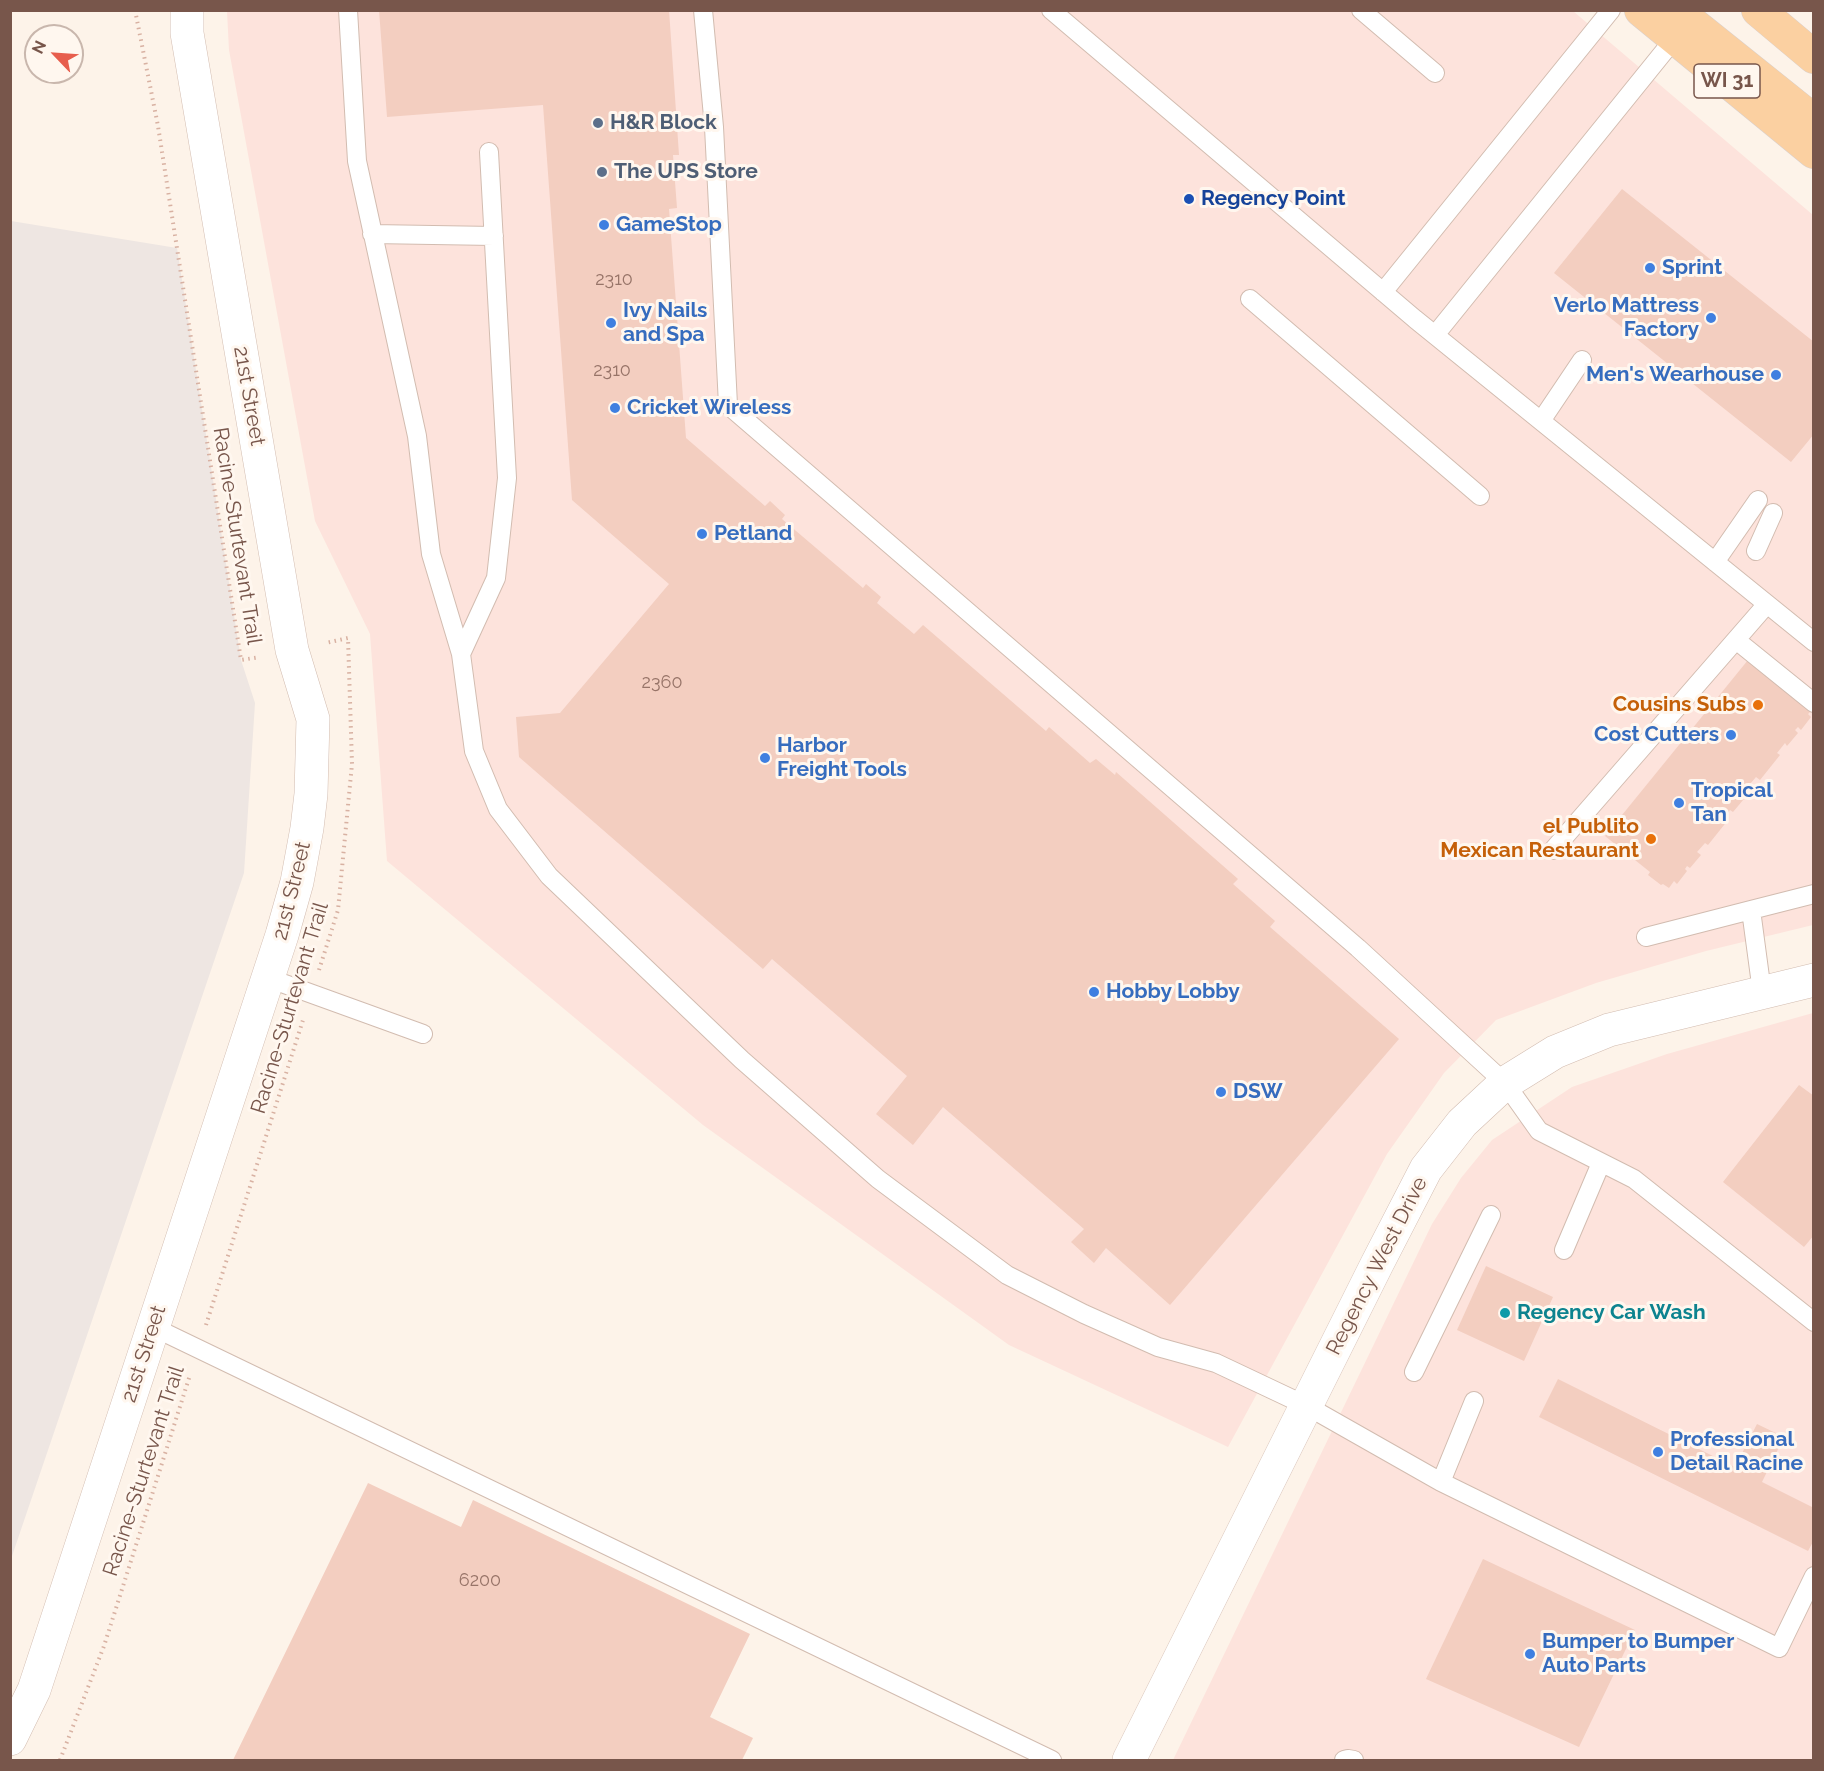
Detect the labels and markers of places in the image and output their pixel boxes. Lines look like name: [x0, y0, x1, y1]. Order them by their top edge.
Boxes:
place label: H&R Block: [610, 110, 717, 136]
marker: H&R Block: [591, 116, 605, 130]
place label: The UPS Store: [614, 159, 758, 185]
marker: The UPS Store: [595, 165, 609, 179]
place label: Regency Point: [1201, 186, 1346, 212]
marker: Regency Point: [1182, 192, 1196, 206]
place label: GameStop: [616, 212, 722, 238]
marker: GameStop: [597, 218, 611, 232]
place label: Sprint: [1662, 255, 1722, 281]
marker: Sprint: [1643, 261, 1657, 275]
place label: Verlo Mattress Factory: [1554, 293, 1699, 343]
place label: Ivy Nails and Spa: [623, 298, 707, 348]
marker: Verlo Mattress Factory: [1704, 311, 1718, 325]
marker: Ivy Nails and Spa: [604, 316, 618, 330]
place label: Men's Wearhouse: [1586, 362, 1764, 388]
marker: Men's Wearhouse: [1769, 368, 1783, 382]
place label: Cricket Wireless: [627, 395, 791, 421]
marker: Cricket Wireless: [608, 401, 622, 415]
place label: Petland: [714, 521, 792, 547]
marker: Petland: [695, 527, 709, 541]
place label: Cousins Subs: [1613, 692, 1746, 718]
marker: Cousins Subs: [1751, 698, 1765, 712]
place label: Cost Cutters: [1594, 722, 1719, 748]
marker: Cost Cutters: [1724, 728, 1738, 742]
place label: Harbor Freight Tools: [777, 733, 907, 783]
marker: Harbor Freight Tools: [758, 751, 772, 765]
place label: Tropical Tan: [1691, 778, 1773, 828]
marker: Tropical Tan: [1672, 796, 1686, 810]
place label: el Publito Mexican Restaurant: [1440, 814, 1639, 864]
marker: el Publito Mexican Restaurant: [1644, 832, 1658, 846]
place label: Hobby Lobby: [1106, 979, 1240, 1005]
marker: Hobby Lobby: [1087, 985, 1101, 999]
place label: DSW: [1233, 1079, 1283, 1105]
marker: DSW: [1214, 1085, 1228, 1099]
place label: Regency Car Wash: [1517, 1300, 1706, 1326]
marker: Regency Car Wash: [1498, 1306, 1512, 1320]
place label: Professional Detail Racine: [1670, 1427, 1803, 1477]
marker: Professional Detail Racine: [1651, 1445, 1665, 1459]
place label: Bumper to Bumper Auto Parts: [1542, 1629, 1734, 1679]
marker: Bumper to Bumper Auto Parts: [1523, 1647, 1537, 1661]

